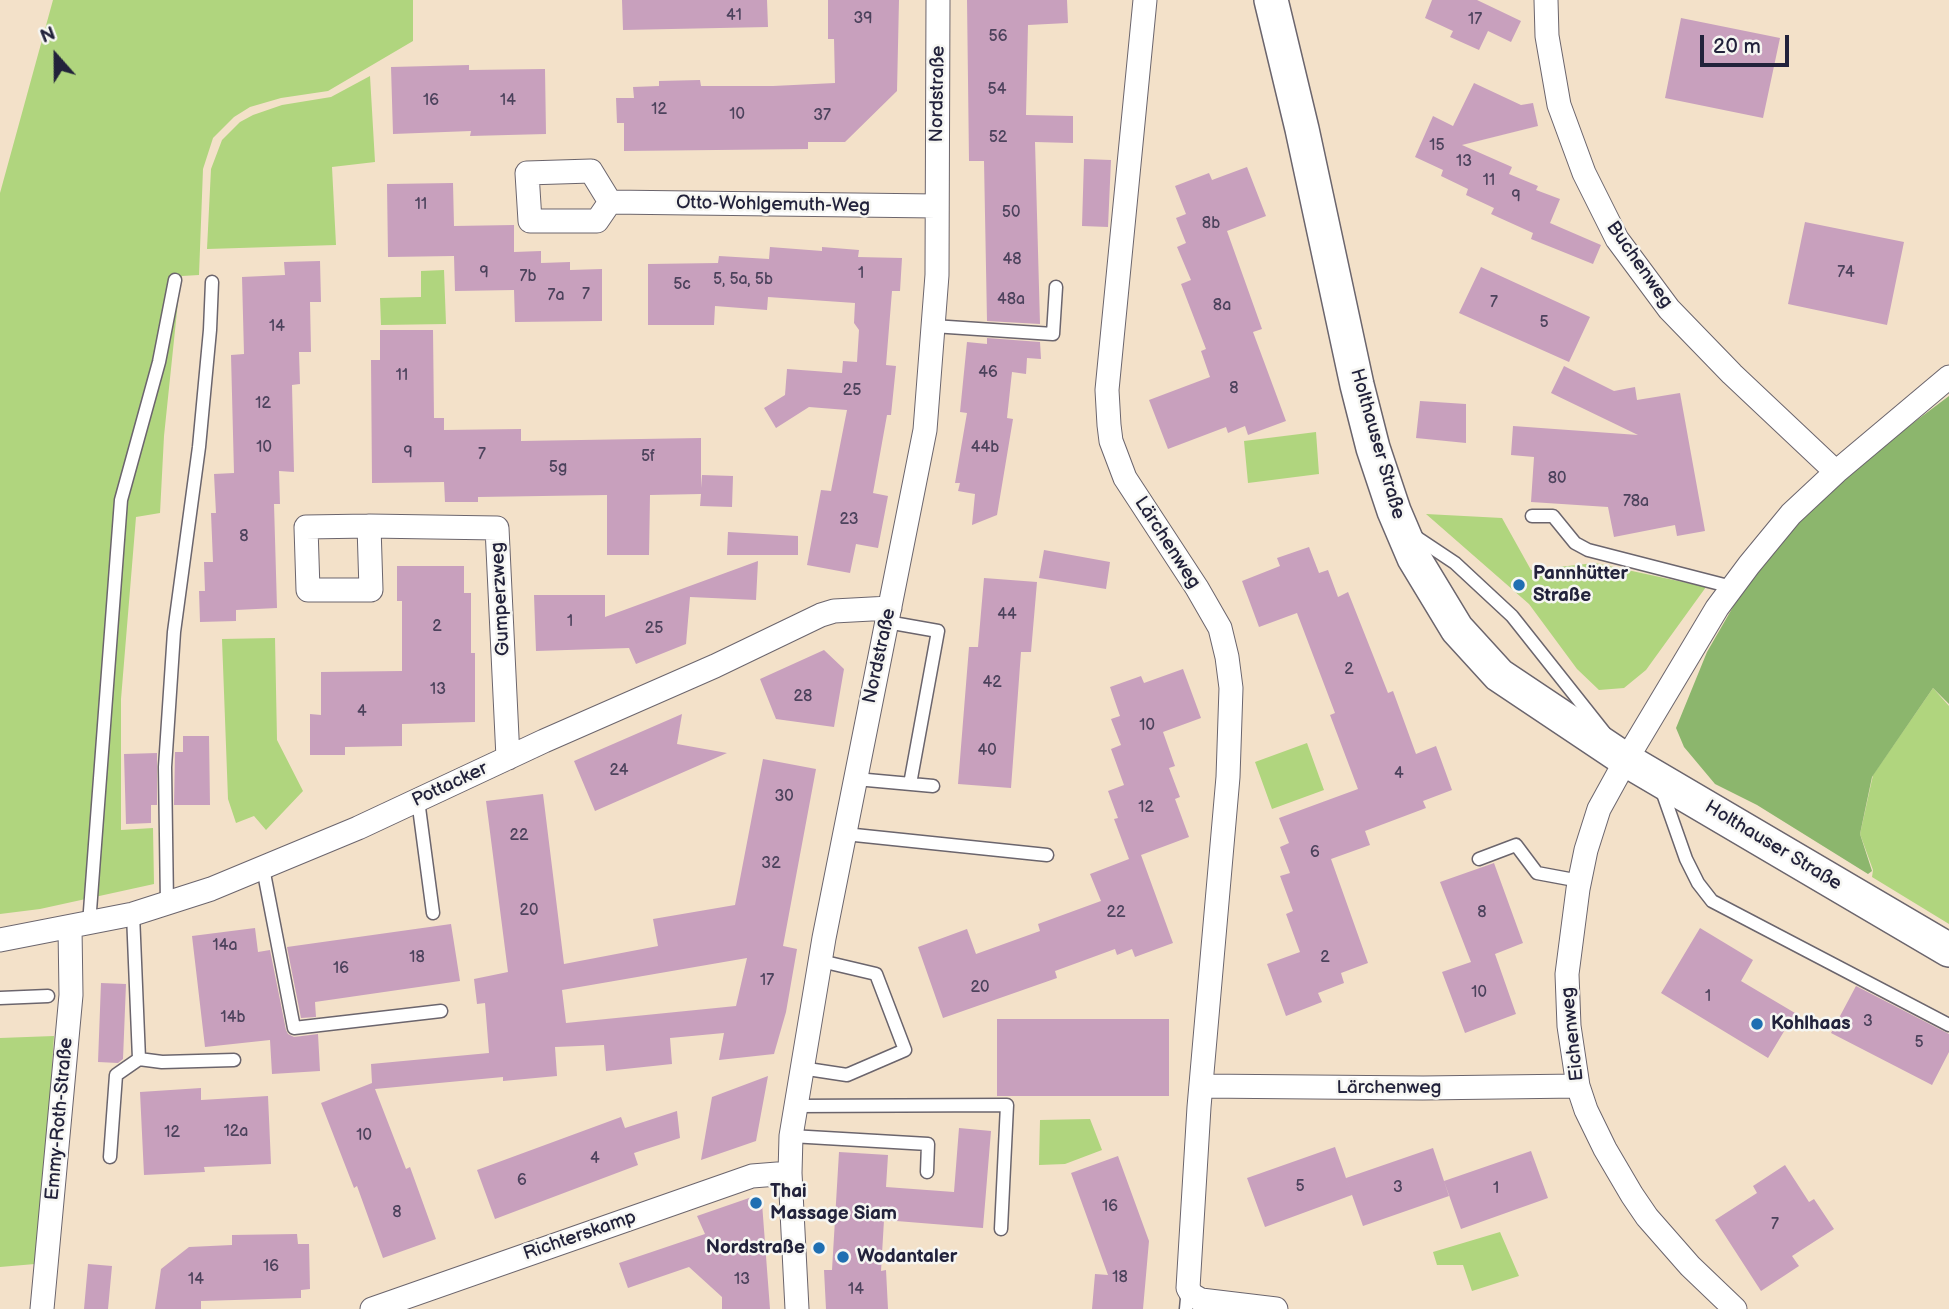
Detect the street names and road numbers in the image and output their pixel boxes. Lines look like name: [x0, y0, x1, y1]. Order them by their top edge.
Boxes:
street label: Nordstraße: [926, 45, 950, 143]
street label: Otto-Wohlgemuth-Weg: [676, 192, 870, 218]
street label: Buchenweg: [1601, 217, 1677, 313]
street label: Holthauser Straße: [1345, 366, 1409, 522]
street label: Lärchenweg: [1129, 493, 1205, 593]
street label: Gumperzweg: [487, 542, 515, 656]
street label: Nordstraße: [859, 606, 901, 706]
street label: Pottacker: [409, 758, 491, 812]
street label: Holthauser Straße: [1700, 796, 1846, 896]
street label: Eichenweg: [1557, 986, 1589, 1082]
street label: Emmy-Roth-Straße: [42, 1037, 78, 1201]
street label: Lärchenweg: [1337, 1077, 1441, 1099]
street label: Richterskamp: [521, 1206, 639, 1266]

